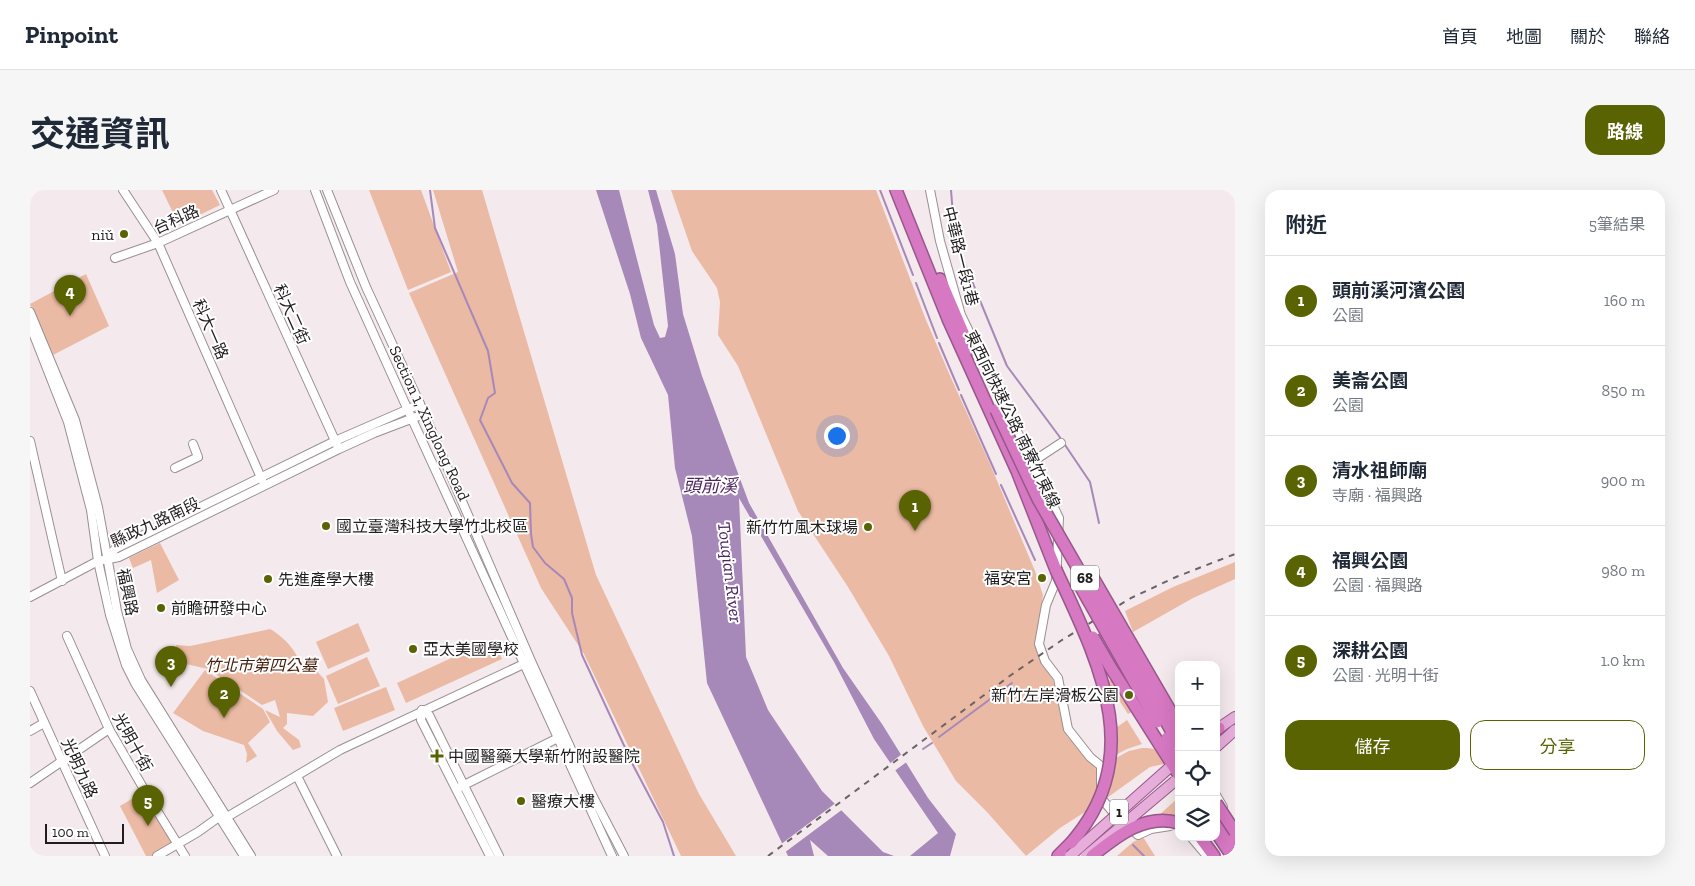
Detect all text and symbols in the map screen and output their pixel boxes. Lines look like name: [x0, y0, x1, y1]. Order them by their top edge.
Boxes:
text: Pinpoint: [25, 20, 118, 49]
text: 首頁: [1442, 26, 1478, 48]
text: 地圖: [1506, 26, 1542, 48]
text: 關於: [1570, 26, 1606, 48]
text: 聯絡: [1634, 26, 1670, 48]
button: 路線: [1585, 105, 1665, 155]
text: 交通資訊: [30, 113, 170, 155]
street label: 台科路: [150, 201, 202, 238]
street label: 中華路一段1巷: [939, 204, 982, 308]
text: 附近: [1285, 212, 1327, 237]
text: 5筆結果: [1589, 215, 1645, 234]
place label: niǔ: [91, 225, 114, 244]
marker: niǔ: [118, 228, 130, 240]
pin: 4: [54, 275, 86, 316]
text: 頭前溪河濱公園: [1332, 279, 1465, 302]
street label: 科大二街: [270, 281, 313, 347]
text: 1: [1298, 291, 1304, 310]
text: 160 m: [1604, 291, 1645, 310]
street label: 科大一路: [189, 296, 232, 362]
text: 公園: [1332, 306, 1364, 325]
street label: 東西向快速公路 南寮竹東線: [961, 327, 1064, 511]
street label: Section 1, Xinglong Road: [385, 343, 474, 504]
text: 美崙公園: [1332, 369, 1408, 392]
text: 2: [1297, 381, 1305, 400]
text: 850 m: [1602, 381, 1645, 400]
text: 公園: [1332, 396, 1364, 415]
your location: [824, 423, 850, 449]
text: 清水祖師廟: [1332, 459, 1427, 482]
text: 3: [1297, 471, 1305, 490]
text: 900 m: [1601, 471, 1645, 490]
water label: 頭前溪: [683, 475, 740, 497]
text: 寺廟 · 福興路: [1332, 486, 1423, 505]
pin: 1: [899, 490, 931, 531]
street label: 縣政九路南段: [108, 494, 203, 551]
place label: 國立臺灣科技大學竹北校區: [336, 517, 528, 536]
place label: 新竹竹風木球場: [746, 518, 858, 537]
marker: 國立臺灣科技大學竹北校區: [320, 520, 332, 532]
water label: Touqian River: [713, 520, 747, 625]
marker: 新竹竹風木球場: [862, 521, 874, 533]
text: 福興公園: [1332, 549, 1408, 572]
text: 4: [1296, 561, 1306, 580]
text: 980 m: [1601, 561, 1645, 580]
road number: 68: [1071, 566, 1099, 590]
street label: 福興路: [113, 567, 142, 618]
place label: 福安宮: [984, 569, 1032, 588]
place label: 先進產學大樓: [278, 570, 374, 589]
marker: 福安宮: [1036, 572, 1048, 584]
marker: 先進產學大樓: [262, 573, 274, 585]
text: 公園 · 福興路: [1332, 576, 1423, 595]
place label: 前瞻研發中心: [171, 599, 267, 618]
marker: 前瞻研發中心: [155, 602, 167, 614]
text: 深耕公園: [1332, 639, 1408, 662]
place label: 亞太美國學校: [423, 640, 519, 659]
marker: 亞太美國學校: [407, 643, 419, 655]
pin: 3: [155, 646, 187, 687]
text: 5: [1297, 651, 1305, 670]
text: 1.0 km: [1601, 651, 1645, 670]
park label: 竹北市第四公墓: [205, 656, 320, 675]
map controls: [1175, 661, 1220, 841]
button: +: [1175, 661, 1220, 706]
text: 公園 · 光明十街: [1332, 666, 1439, 685]
pin: 2: [208, 677, 240, 718]
place label: 新竹左岸滑板公園: [991, 686, 1119, 705]
marker: 新竹左岸滑板公園: [1123, 689, 1135, 701]
button: −: [1175, 706, 1220, 751]
street label: 光明十街: [109, 710, 156, 775]
button: 儲存: [1285, 720, 1460, 770]
button: 分享: [1470, 720, 1645, 770]
street label: 光明九路: [57, 735, 102, 801]
place label: 中國醫藥大學新竹附設醫院: [448, 747, 640, 766]
marker: 中國醫藥大學新竹附設醫院: [430, 749, 444, 763]
button: locate: [1175, 751, 1220, 796]
pin: 5: [132, 785, 164, 826]
place label: 醫療大樓: [531, 792, 595, 811]
marker: 醫療大樓: [515, 795, 527, 807]
button: layers: [1175, 796, 1220, 841]
road number: 1: [1110, 800, 1128, 824]
scale bar: [45, 821, 124, 844]
text: 100 m: [52, 824, 89, 841]

